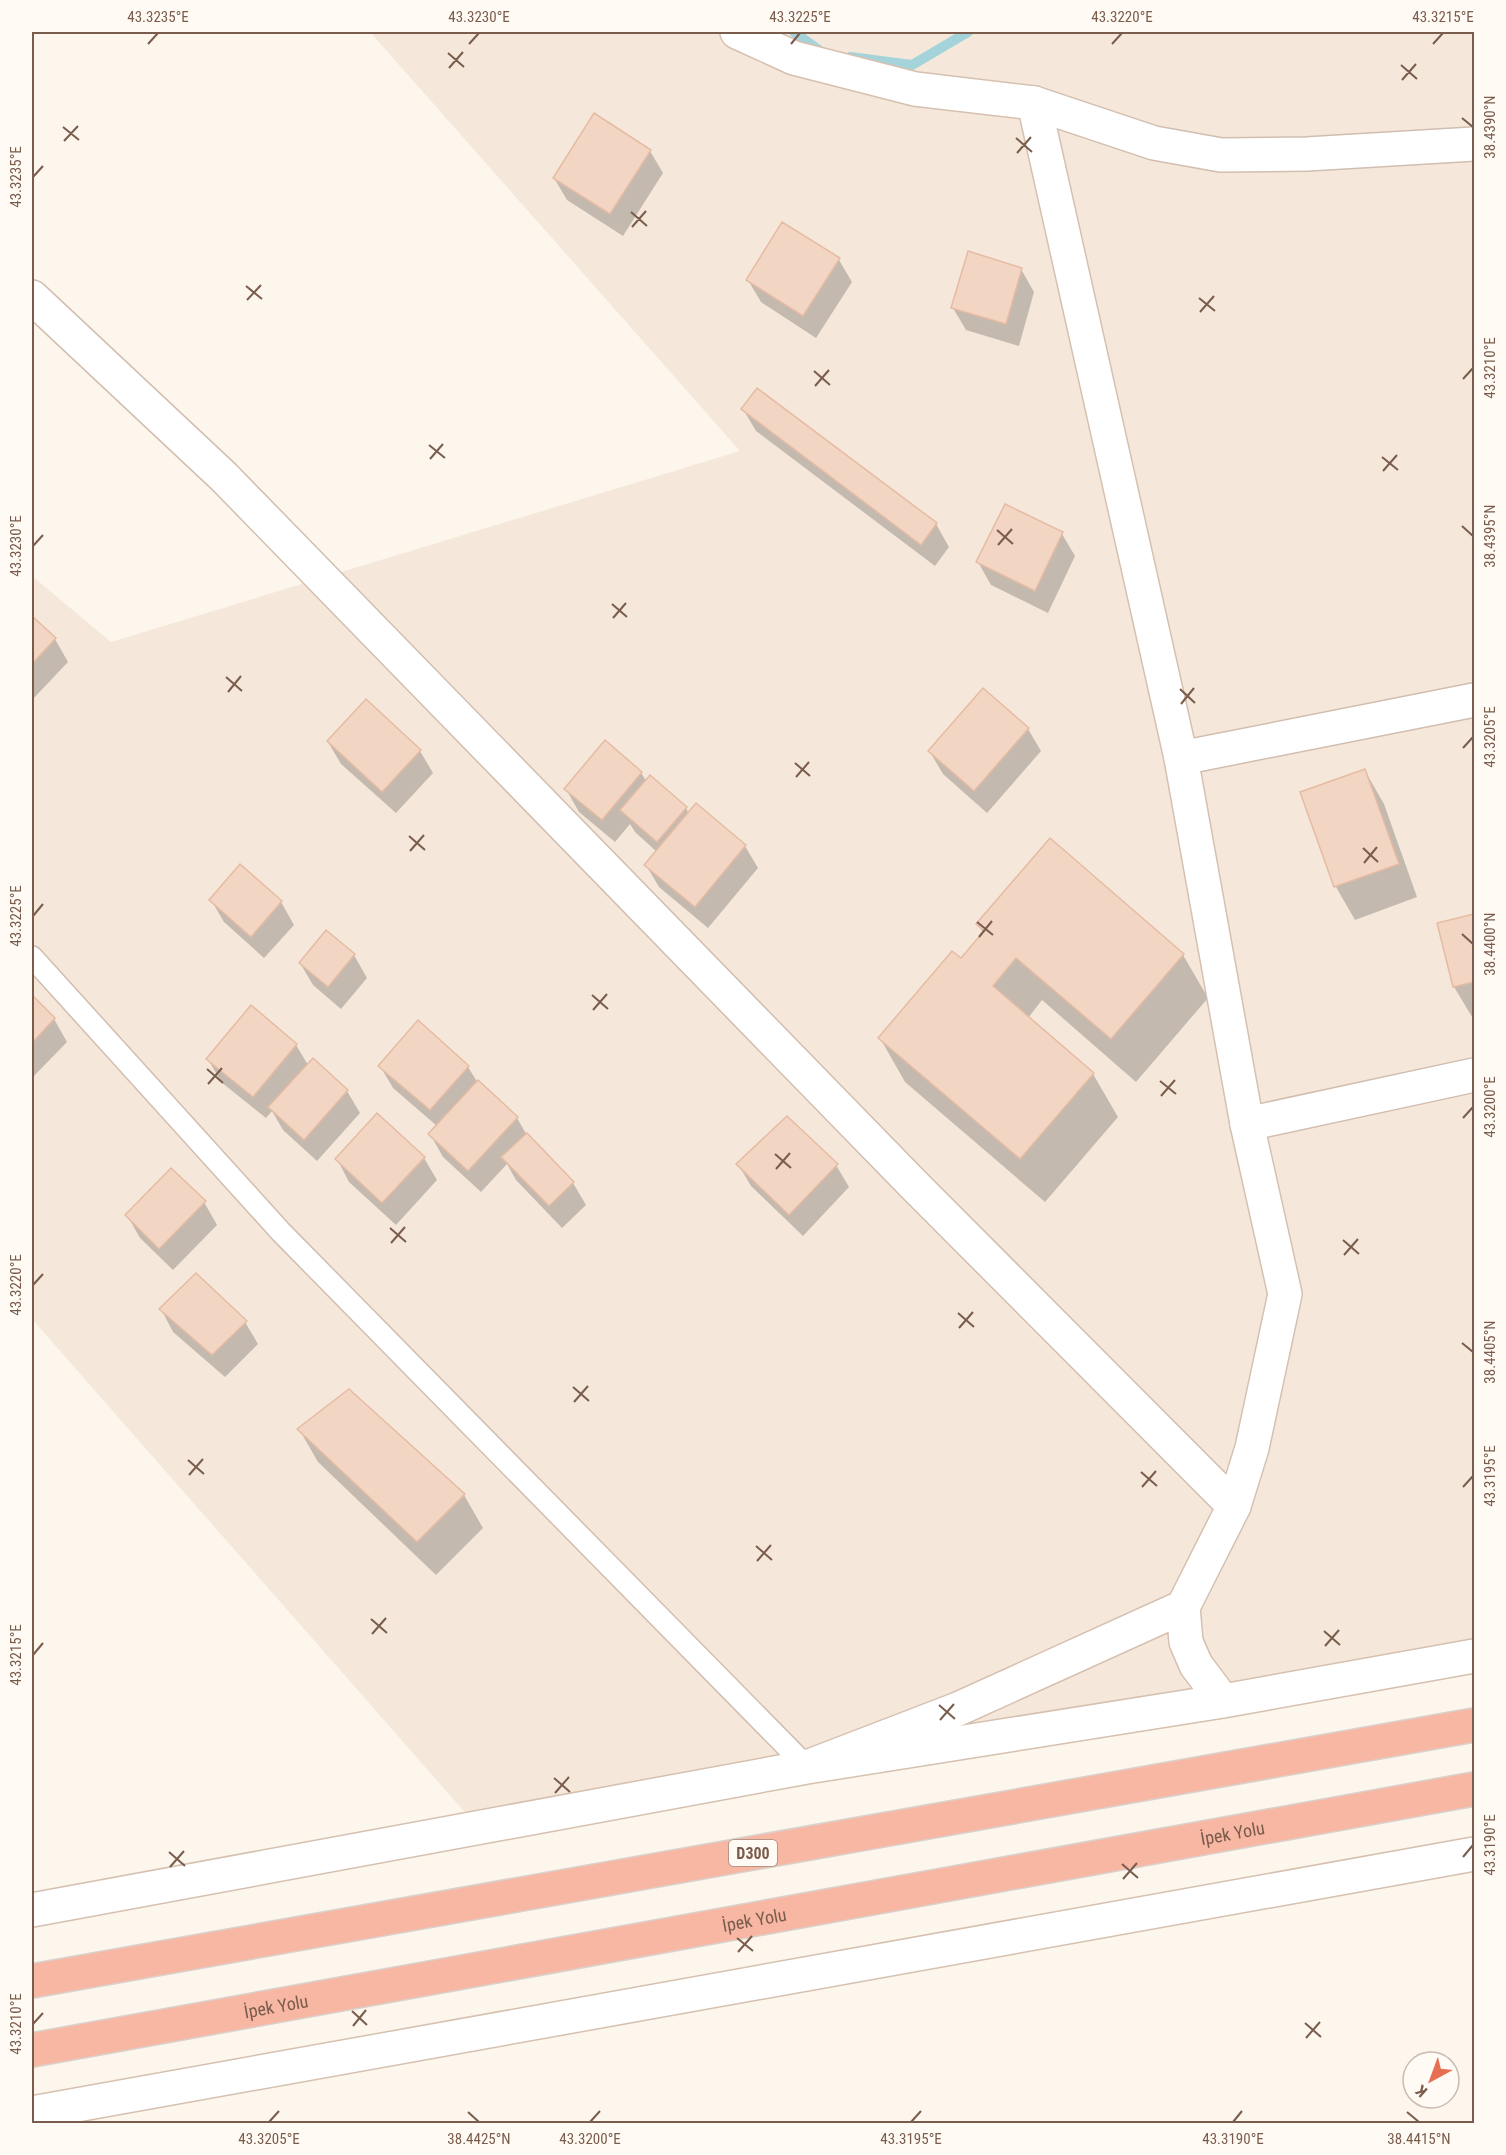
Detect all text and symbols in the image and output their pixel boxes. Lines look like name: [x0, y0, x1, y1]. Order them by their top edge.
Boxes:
text: 43.3235°E: [127, 8, 189, 26]
text: 43.3230°E: [448, 8, 510, 26]
text: 43.3225°E: [769, 8, 831, 26]
text: 43.3220°E: [1091, 8, 1153, 26]
text: 43.3215°E: [1412, 8, 1474, 26]
text: 38.4390°N: [1481, 95, 1499, 159]
text: 43.3235°E: [7, 146, 25, 208]
text: 43.3210°E: [1481, 337, 1499, 399]
text: 38.4395°N: [1481, 504, 1499, 568]
text: 43.3230°E: [7, 515, 25, 577]
text: 43.3205°E: [1481, 706, 1499, 768]
text: 43.3225°E: [7, 885, 25, 947]
text: 38.4400°N: [1481, 912, 1499, 976]
text: 43.3200°E: [1481, 1076, 1499, 1138]
text: 43.3220°E: [7, 1254, 25, 1316]
text: 38.4405°N: [1481, 1320, 1499, 1384]
text: 43.3195°E: [1481, 1445, 1499, 1507]
text: 43.3215°E: [7, 1624, 25, 1686]
text: 43.3190°E: [1481, 1814, 1499, 1876]
street label: İpek Yolu: [1199, 1817, 1266, 1849]
road number: D300: [729, 1840, 777, 1866]
street label: İpek Yolu: [720, 1903, 788, 1935]
street label: İpek Yolu: [242, 1990, 310, 2022]
text: 43.3210°E: [7, 1993, 25, 2055]
north arrow: [1401, 2050, 1461, 2110]
text: K: [1412, 2081, 1431, 2101]
text: 43.3205°E: [238, 2130, 300, 2148]
text: 38.4425°N: [447, 2130, 511, 2148]
text: 43.3200°E: [559, 2130, 621, 2148]
text: 43.3195°E: [880, 2130, 942, 2148]
text: 43.3190°E: [1202, 2130, 1264, 2148]
text: 38.4415°N: [1387, 2130, 1451, 2148]

